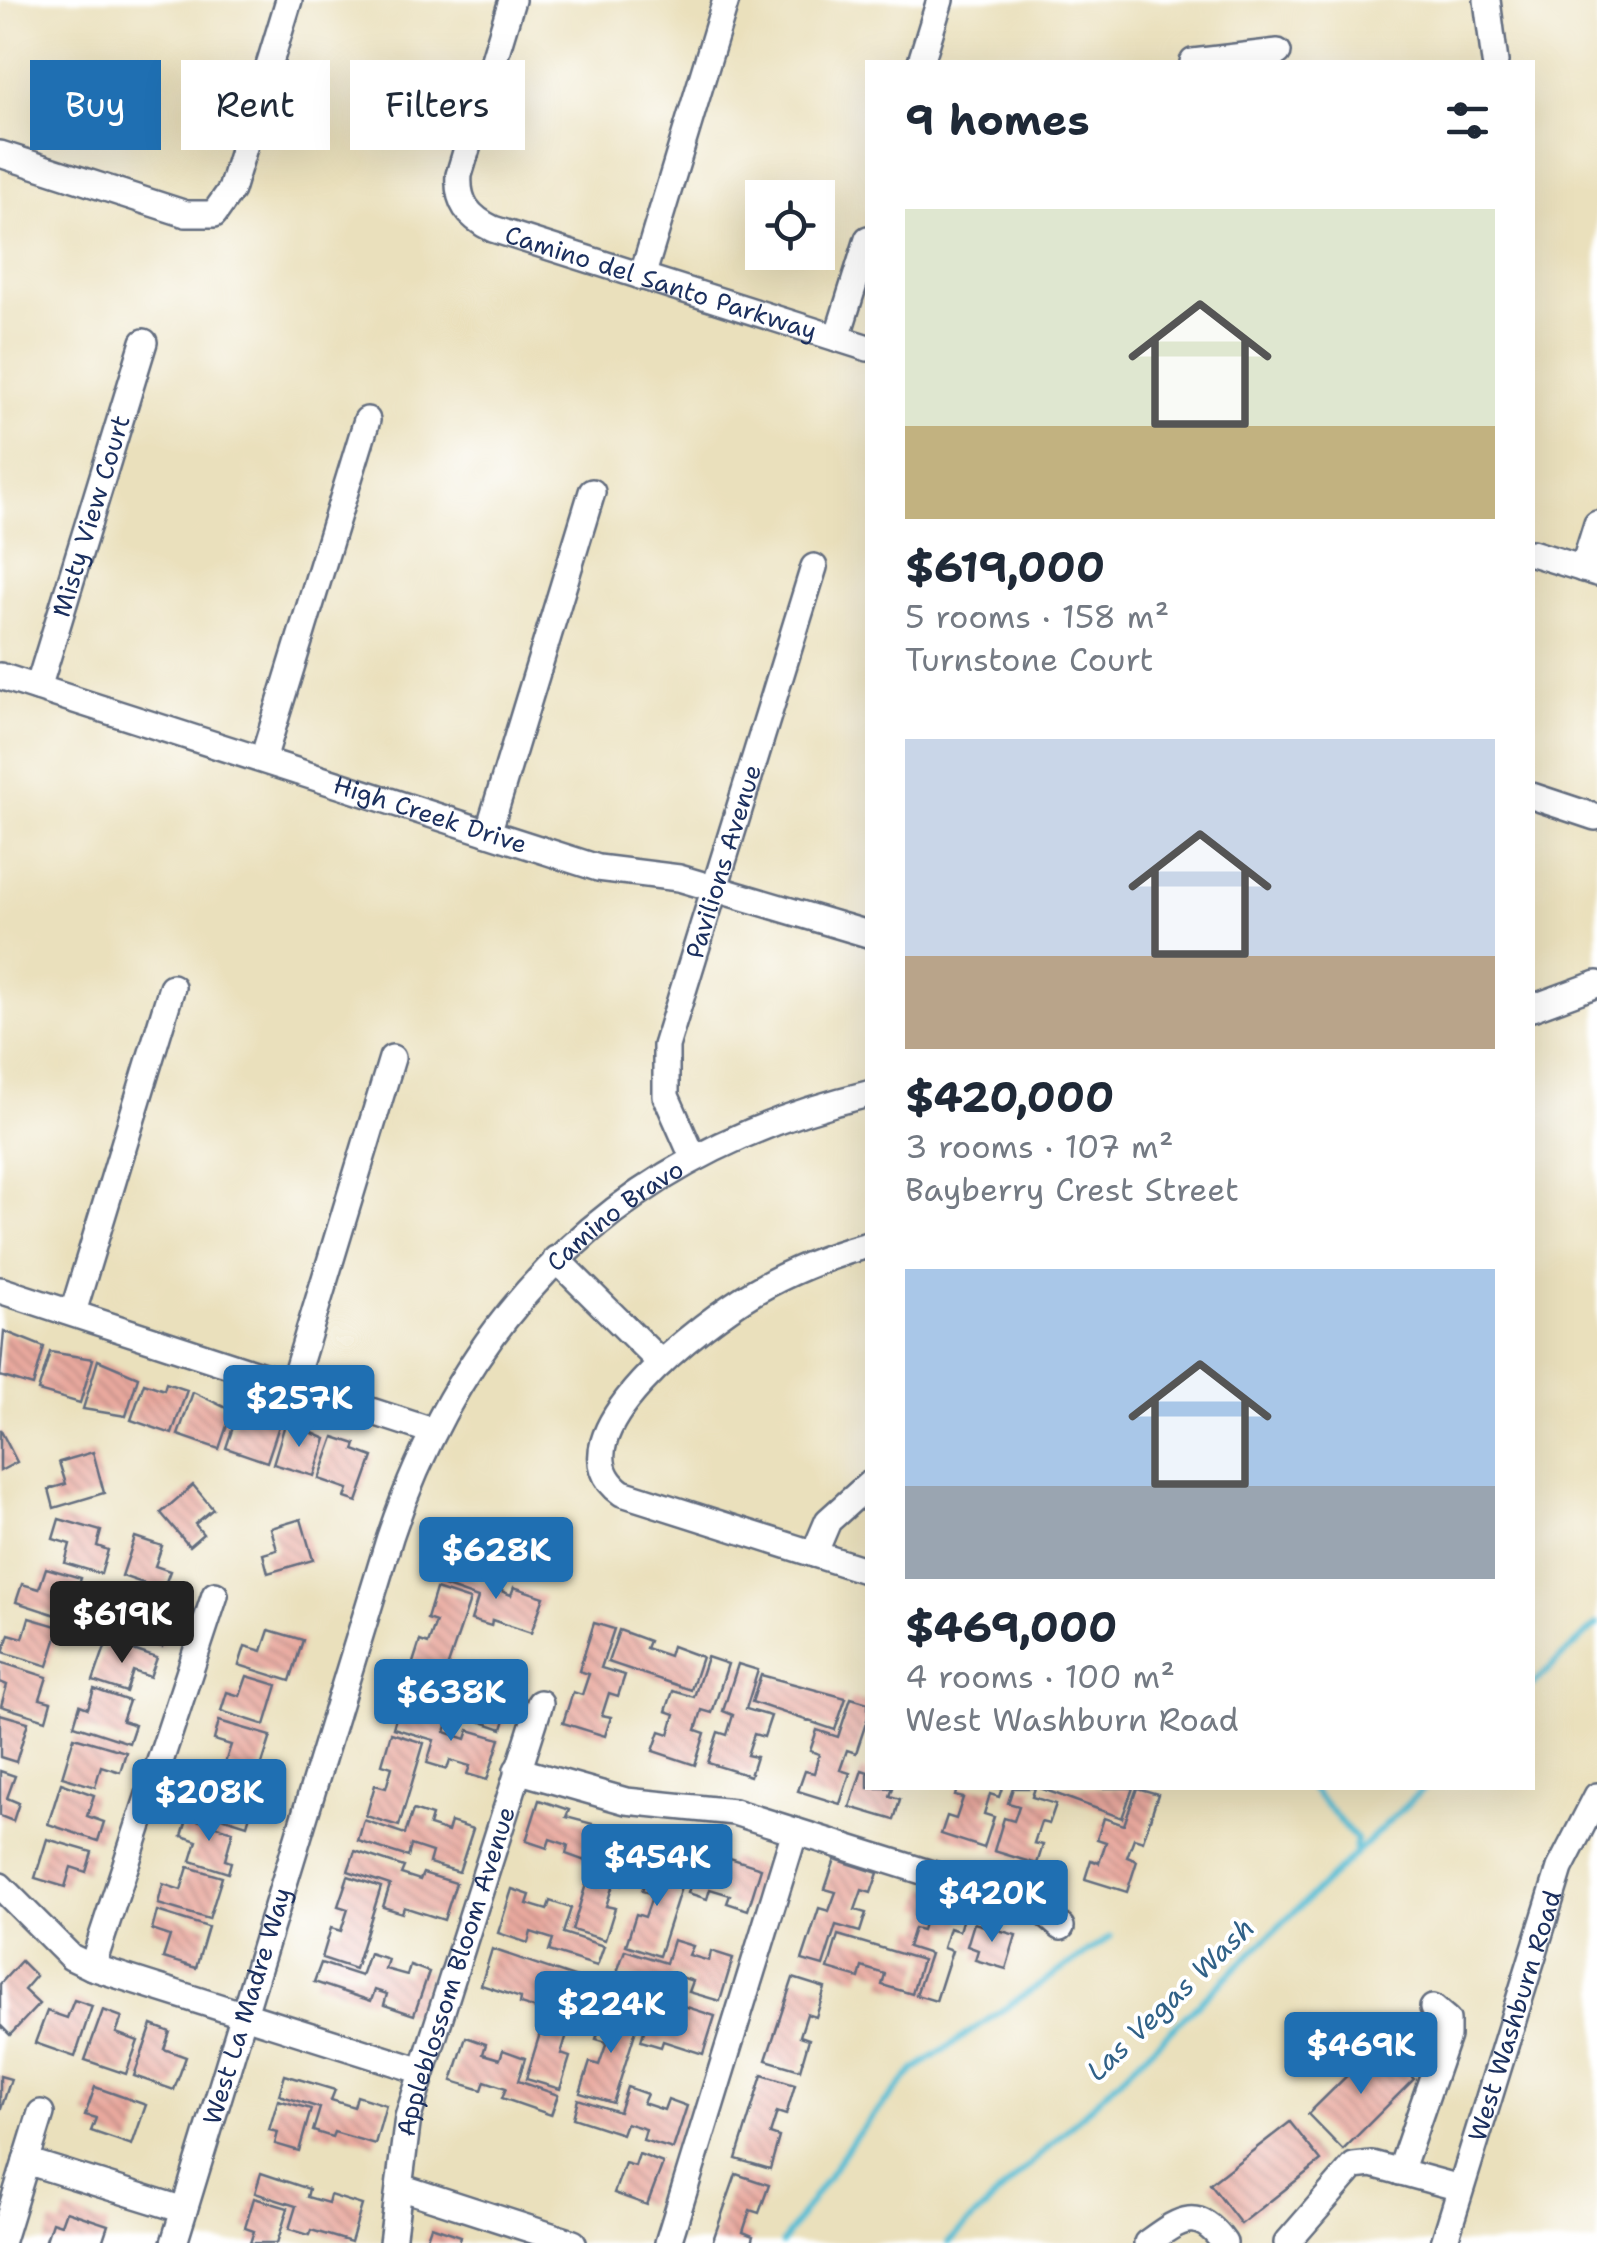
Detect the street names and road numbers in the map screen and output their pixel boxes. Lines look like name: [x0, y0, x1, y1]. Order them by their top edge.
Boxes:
street label: Camino del Santo Parkway: [501, 217, 821, 348]
street label: Misty View Court: [44, 411, 138, 621]
street label: Pavilions Avenue: [677, 760, 769, 963]
street label: High Creek Drive: [329, 767, 531, 861]
street label: Camino Bravo: [539, 1152, 690, 1279]
street label: Appleblossom Bloom Avenue: [389, 1802, 523, 2138]
street label: West La Madre Way: [194, 1883, 299, 2129]
street label: West Washburn Road: [1460, 1886, 1569, 2145]

